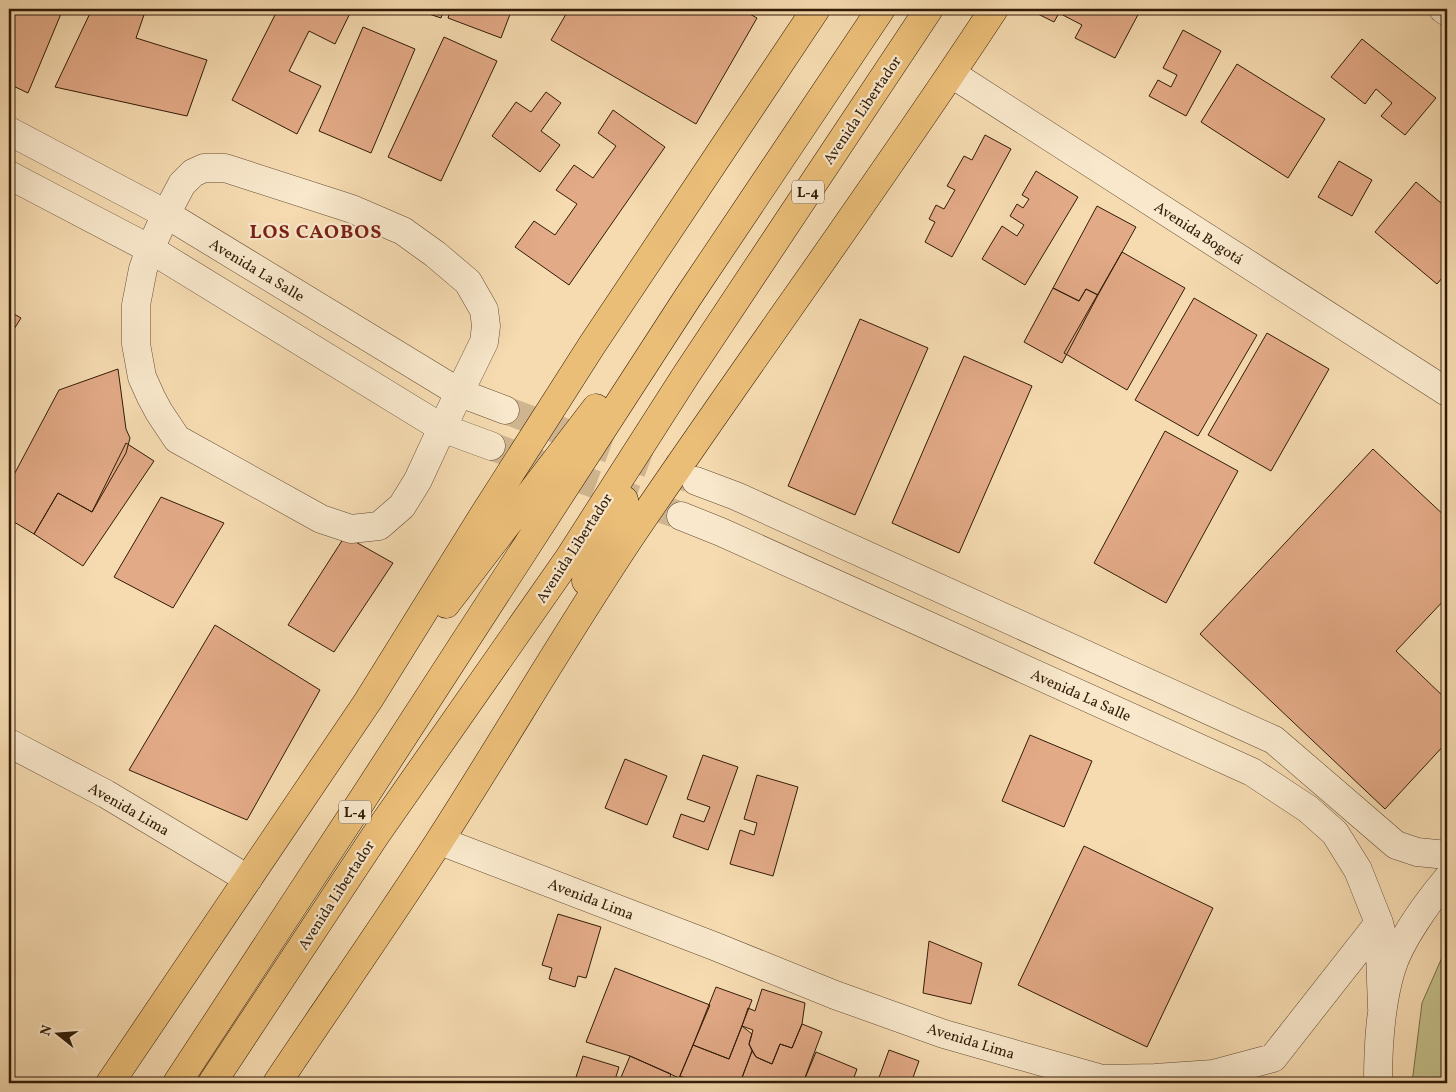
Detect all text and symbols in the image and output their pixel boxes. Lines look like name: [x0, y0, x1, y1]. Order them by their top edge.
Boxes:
street label: Avenida Libertador: [819, 52, 907, 169]
road number: L-4: [792, 180, 824, 203]
street label: Avenida Bogotá: [1149, 197, 1247, 271]
district label: LOS CAOBOS: [250, 219, 382, 247]
street label: Avenida La Salle: [205, 235, 308, 308]
street label: Avenida Libertador: [532, 490, 619, 608]
street label: Avenida La Salle: [1027, 665, 1134, 728]
street label: Avenida Lima: [84, 779, 173, 842]
road number: L-4: [339, 800, 371, 824]
street label: Avenida Libertador: [294, 837, 381, 955]
street label: Avenida Lima: [544, 874, 637, 926]
north arrow: [32, 1010, 82, 1060]
street label: Avenida Lima: [924, 1019, 1017, 1066]
text: N: [36, 1023, 58, 1038]

